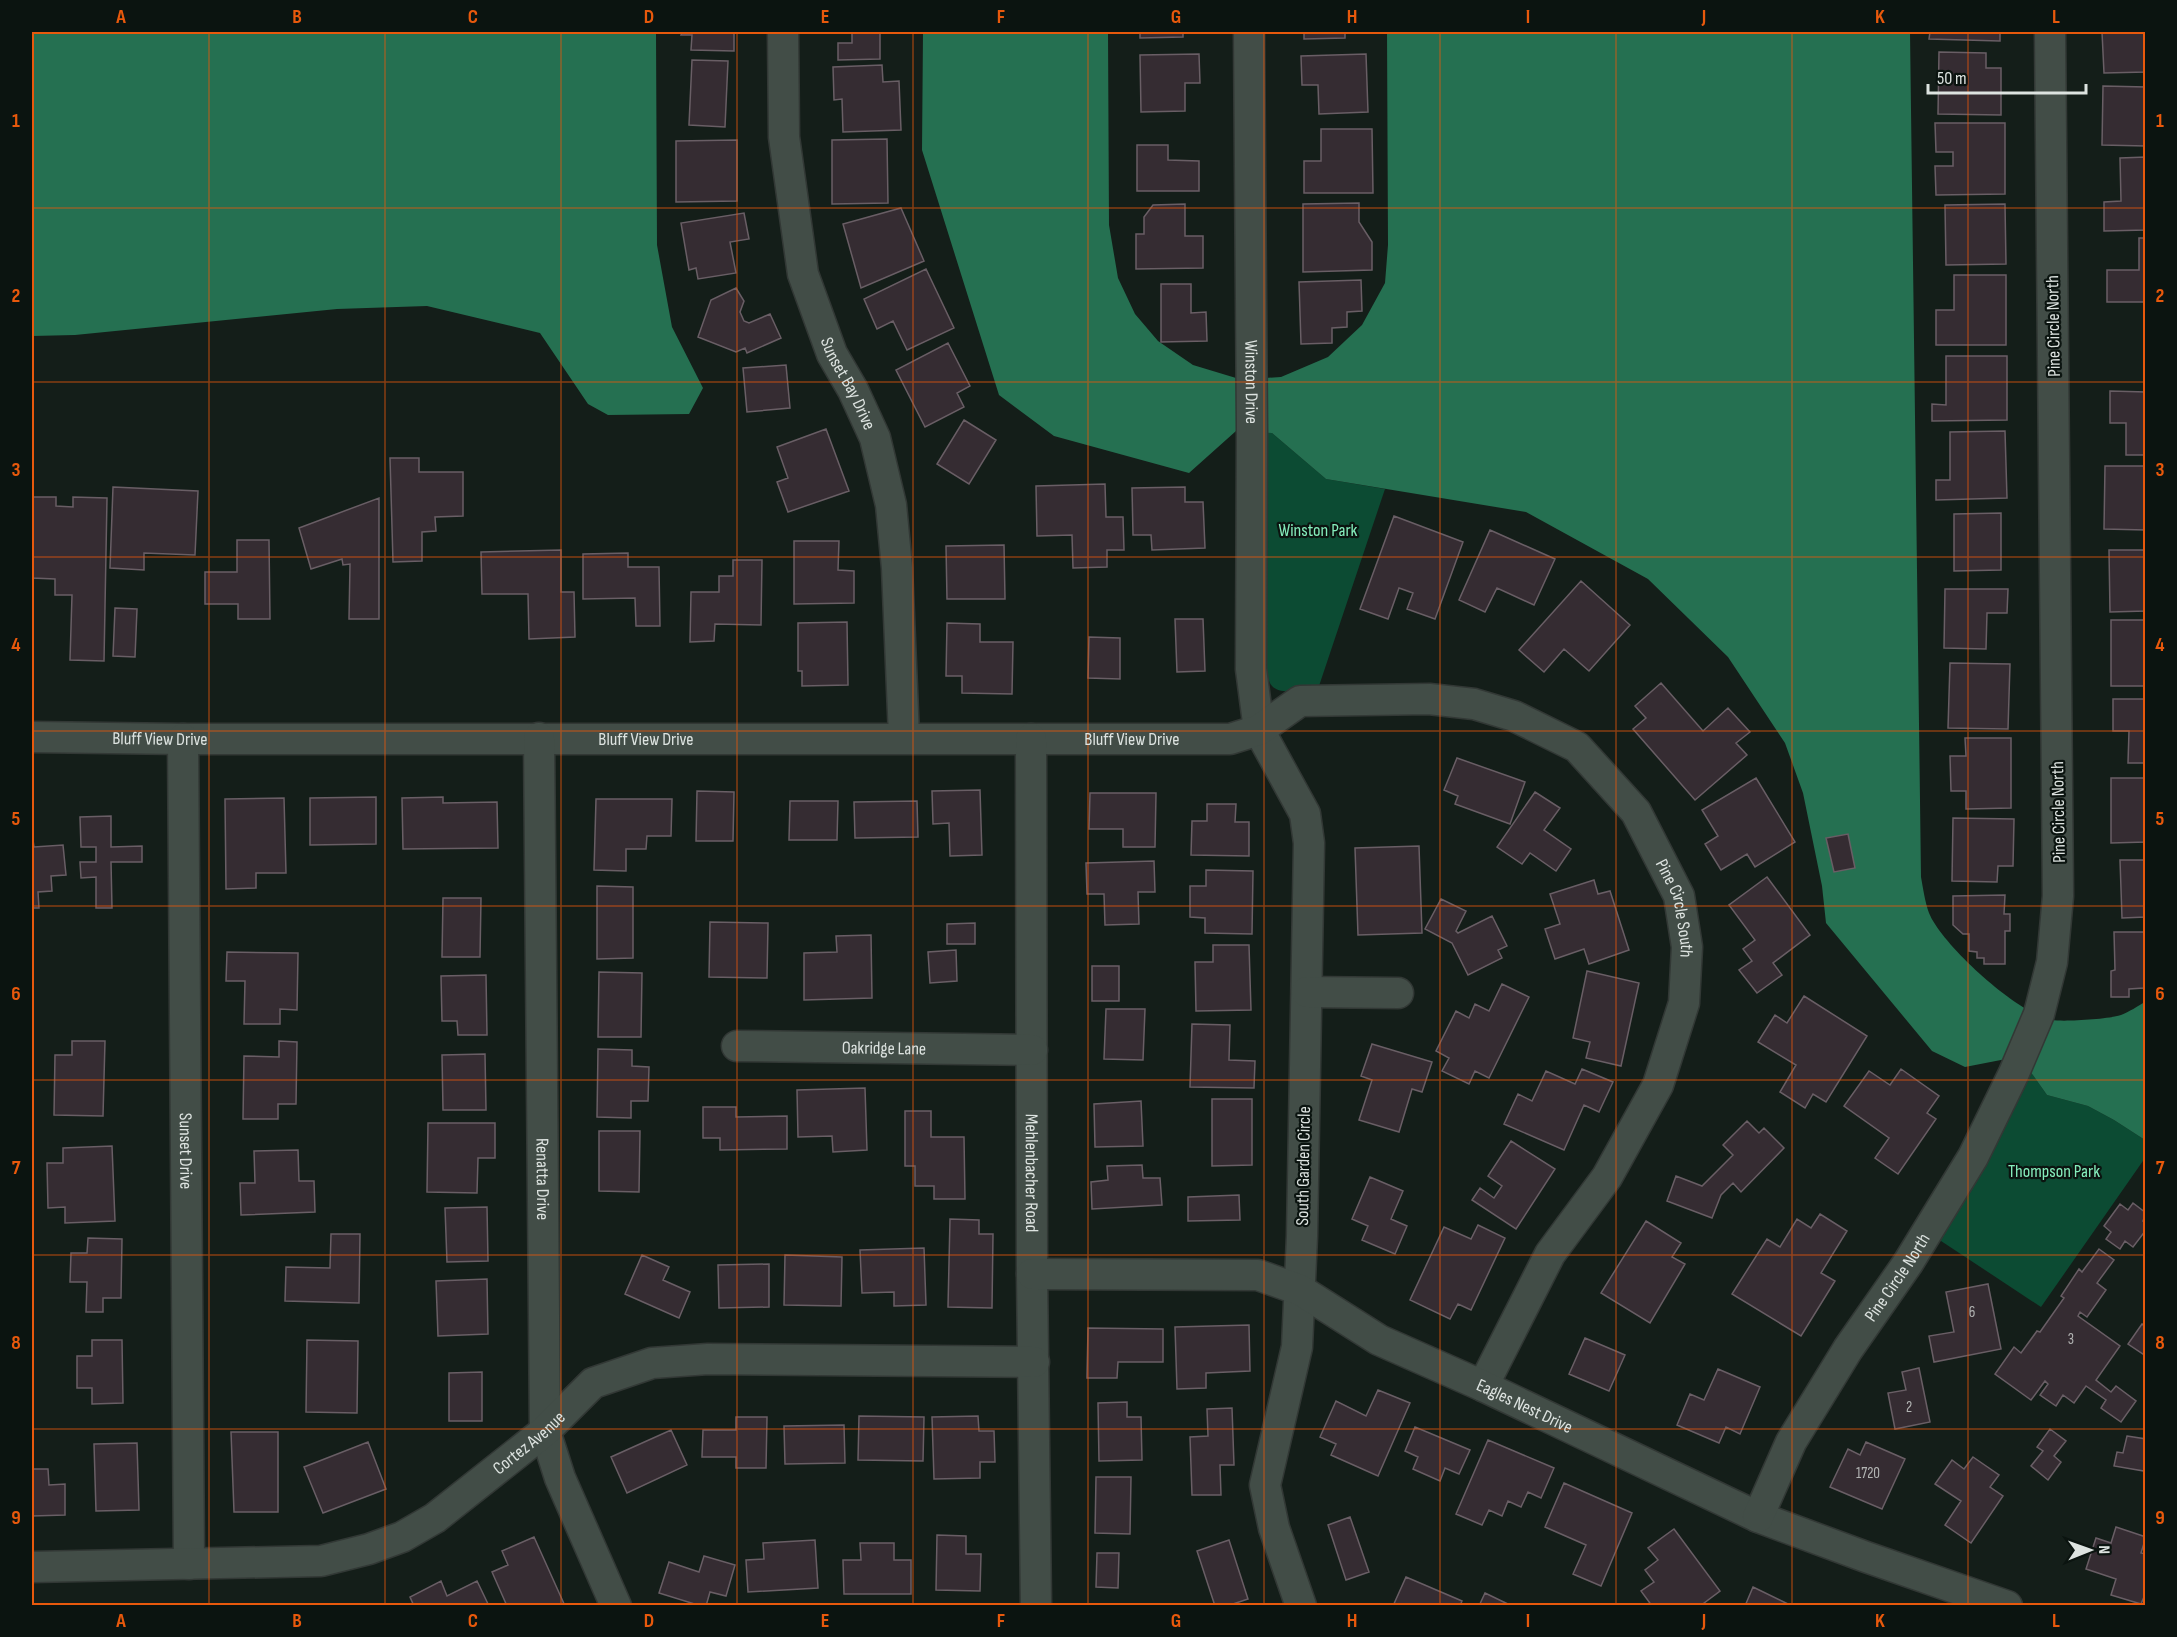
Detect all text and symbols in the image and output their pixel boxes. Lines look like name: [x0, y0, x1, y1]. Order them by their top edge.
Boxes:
text: A: [115, 5, 126, 29]
text: B: [292, 5, 302, 29]
text: C: [468, 5, 478, 29]
text: D: [644, 5, 654, 29]
text: E: [821, 5, 829, 29]
text: F: [997, 5, 1005, 29]
text: G: [1171, 5, 1181, 29]
text: H: [1347, 5, 1357, 29]
text: I: [1526, 5, 1530, 29]
text: J: [1701, 5, 1706, 29]
text: K: [1875, 5, 1885, 29]
text: L: [2052, 5, 2060, 29]
scale bar: [1928, 57, 2086, 95]
text: 50 m: [1937, 68, 1967, 89]
text: 1: [12, 109, 20, 133]
text: 1: [2156, 109, 2164, 133]
street label: Pine Circle North: [2042, 275, 2065, 377]
text: 2: [12, 284, 20, 308]
text: 2: [2156, 284, 2164, 308]
street label: Sunset Bay Drive: [816, 335, 880, 433]
street label: Winston Drive: [1240, 340, 1262, 424]
text: 3: [12, 458, 21, 482]
text: 3: [2156, 458, 2165, 482]
park label: Winston Park: [1279, 520, 1358, 541]
text: 4: [11, 633, 21, 657]
text: 4: [2155, 633, 2165, 657]
street label: Bluff View Drive: [112, 728, 208, 750]
street label: Bluff View Drive: [598, 729, 694, 750]
street label: Bluff View Drive: [1084, 729, 1180, 750]
street label: Pine Circle North: [2047, 761, 2070, 863]
text: 5: [12, 807, 21, 831]
text: 5: [2156, 807, 2165, 831]
street label: Pine Circle South: [1651, 856, 1697, 958]
text: 6: [11, 982, 21, 1006]
text: 6: [2155, 982, 2165, 1006]
street label: Oakridge Lane: [842, 1037, 926, 1060]
street label: South Garden Circle: [1292, 1106, 1315, 1226]
street label: Sunset Drive: [175, 1113, 196, 1189]
street label: Mehlenbacher Road: [1021, 1114, 1042, 1232]
street label: Renatta Drive: [531, 1138, 553, 1220]
text: 7: [12, 1156, 21, 1180]
text: 7: [2156, 1156, 2165, 1180]
park label: Thompson Park: [2008, 1161, 2100, 1182]
street label: Pine Circle North: [1860, 1230, 1935, 1326]
house number: 6: [1969, 1303, 1975, 1322]
house number: 3: [2068, 1330, 2074, 1349]
text: 8: [11, 1331, 21, 1355]
text: 8: [2155, 1331, 2165, 1355]
street label: Eagles Nest Drive: [1473, 1375, 1576, 1438]
house number: 2: [1906, 1398, 1912, 1417]
street label: Cortez Avenue: [489, 1407, 570, 1479]
house number: 1720: [1856, 1464, 1880, 1483]
text: 9: [11, 1506, 21, 1530]
text: 9: [2155, 1506, 2165, 1530]
north arrow: [2060, 1520, 2120, 1580]
text: N: [2094, 1545, 2113, 1554]
text: A: [115, 1609, 126, 1633]
text: B: [292, 1609, 302, 1633]
text: C: [468, 1609, 478, 1633]
text: D: [644, 1609, 654, 1633]
text: E: [821, 1609, 829, 1633]
text: F: [997, 1609, 1005, 1633]
text: G: [1171, 1609, 1181, 1633]
text: H: [1347, 1609, 1357, 1633]
text: I: [1526, 1609, 1530, 1633]
text: J: [1701, 1609, 1706, 1633]
text: K: [1875, 1609, 1885, 1633]
text: L: [2052, 1609, 2060, 1633]

